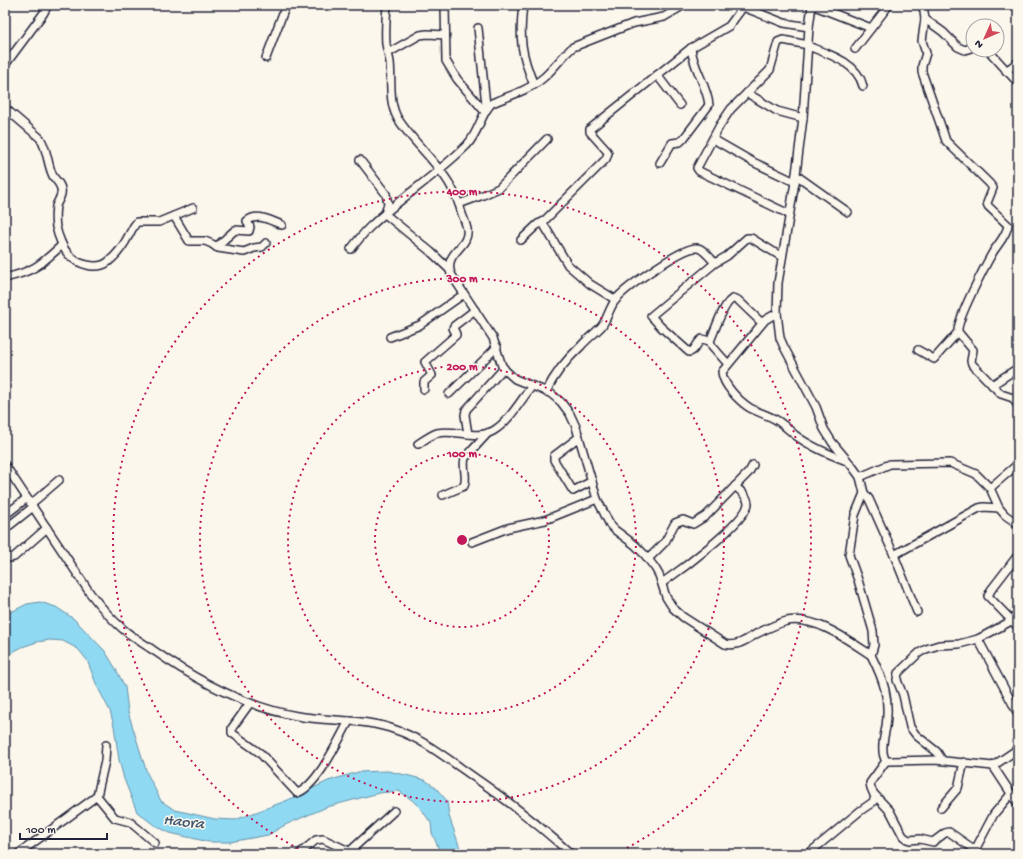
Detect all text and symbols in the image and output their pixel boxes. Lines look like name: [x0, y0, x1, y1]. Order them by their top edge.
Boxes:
north arrow: [965, 18, 1005, 58]
text: N: [973, 37, 986, 50]
text: 400 m: [446, 186, 478, 200]
text: 300 m: [445, 273, 478, 287]
text: 200 m: [447, 361, 478, 375]
text: 100 m: [446, 448, 477, 462]
centre of rings: [455, 533, 469, 547]
water label: Haora: [162, 812, 206, 835]
scale bar: [20, 815, 107, 841]
text: 100 m: [25, 824, 56, 838]

